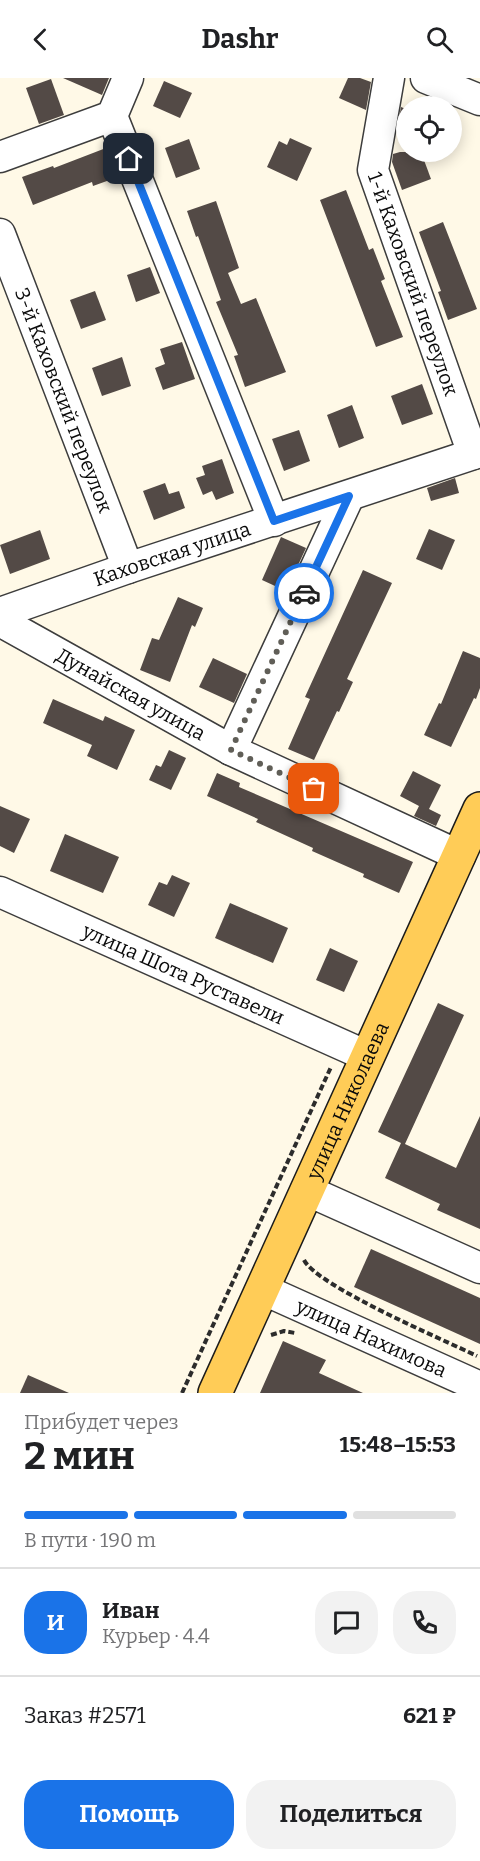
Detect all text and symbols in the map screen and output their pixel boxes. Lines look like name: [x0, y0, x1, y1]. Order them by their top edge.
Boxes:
icon: back: [24, 23, 57, 56]
text: Dashr: [202, 23, 278, 55]
icon: search: [423, 23, 456, 56]
map controls: [396, 96, 462, 162]
button: locate: [396, 96, 462, 162]
pin: [103, 133, 154, 184]
icon: home: [112, 142, 145, 175]
street label: 1-й Каховский переулок: [363, 169, 464, 399]
street label: 3-й Каховский переулок: [10, 284, 118, 516]
street label: Каховская улица: [90, 516, 254, 591]
courier: [274, 563, 334, 623]
icon: car: [288, 577, 321, 610]
street label: Дунайская улица: [52, 643, 210, 745]
pin: [288, 763, 339, 814]
icon: bag: [297, 772, 330, 805]
street label: улица Шота Руставели: [78, 918, 288, 1030]
street label: улица Николаева: [301, 1018, 394, 1184]
street label: улица Нахимова: [292, 1294, 450, 1382]
text: Прибудет через: [24, 1410, 179, 1434]
text: 15:48–15:53: [340, 1431, 456, 1458]
text: 2 мин: [24, 1433, 135, 1479]
text: В пути · 190 m: [24, 1528, 156, 1552]
button: chat: [315, 1591, 378, 1654]
button: phone: [393, 1591, 456, 1654]
text: Иван: [102, 1597, 160, 1624]
text: И: [47, 1609, 64, 1636]
text: Курьер · 4.4: [102, 1624, 210, 1648]
text: Заказ #2571: [24, 1702, 146, 1729]
text: 621 ₽: [403, 1702, 456, 1729]
button: Помощь: [24, 1780, 234, 1849]
button: Поделиться: [246, 1780, 456, 1849]

